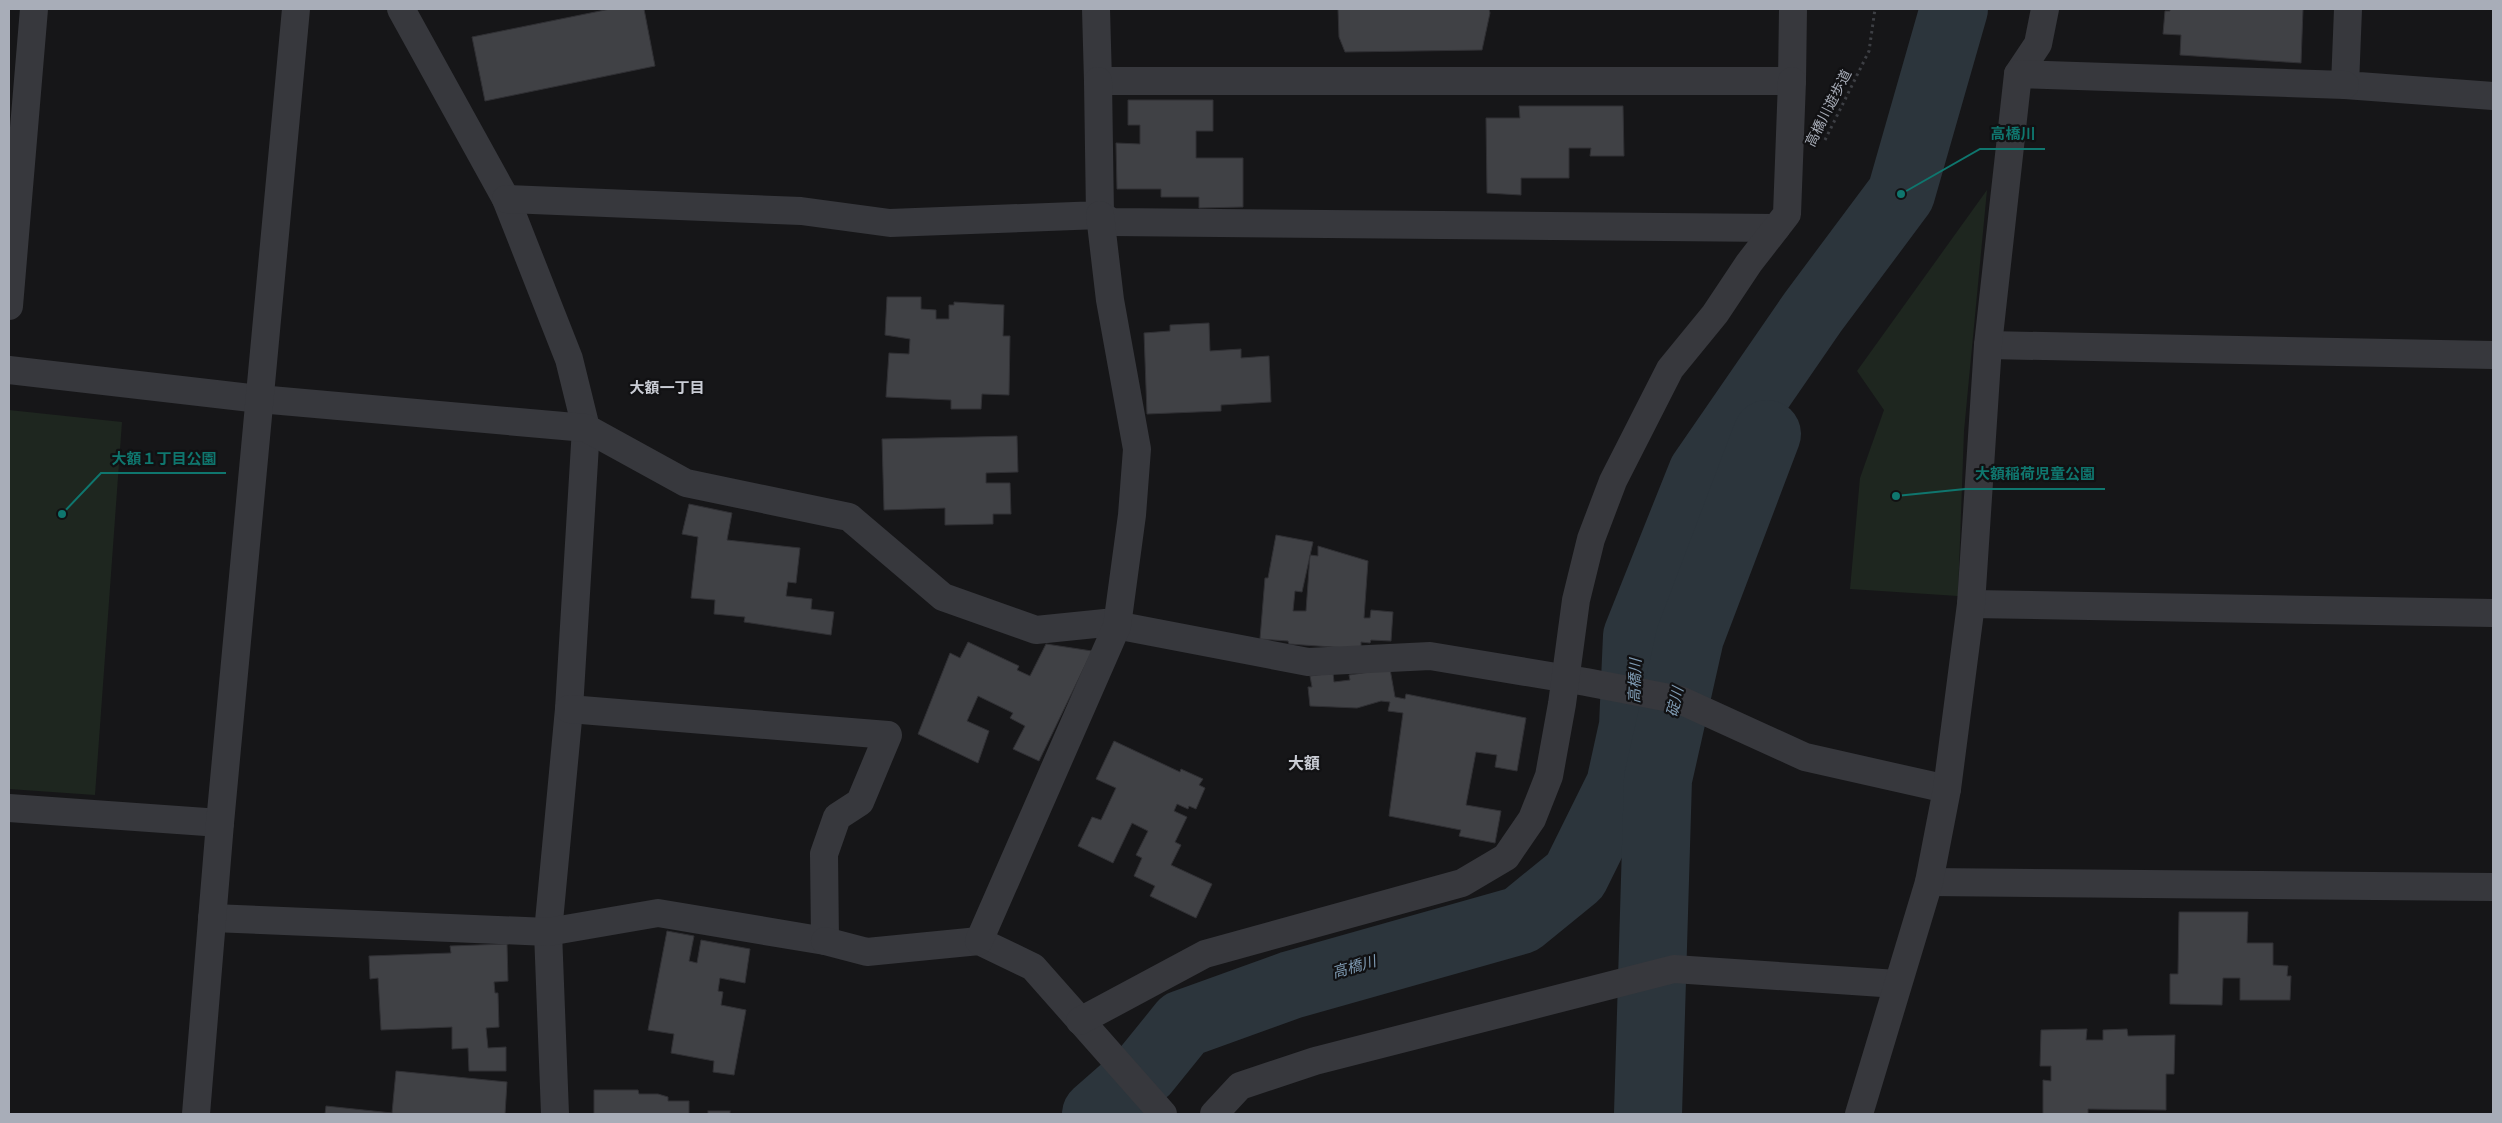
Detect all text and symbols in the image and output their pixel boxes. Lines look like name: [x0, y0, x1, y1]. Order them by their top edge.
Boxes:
street label: 高橋川遊歩道: [1802, 67, 1854, 149]
callout: 高橋川: [1980, 119, 2045, 149]
text: 高橋川: [1990, 125, 2036, 143]
district label: 大額一丁目: [629, 379, 705, 397]
callout: 大額１丁目公園: [101, 443, 226, 473]
text: 大額１丁目公園: [111, 450, 217, 468]
callout: 大額稲荷児童公園: [1965, 459, 2105, 489]
text: 大額稲荷児童公園: [1975, 465, 2095, 483]
water label: 高橋川: [1625, 656, 1645, 704]
water label: 碇川: [1663, 683, 1688, 719]
district label: 大額: [1288, 754, 1320, 773]
water label: 高橋川: [1330, 952, 1380, 982]

